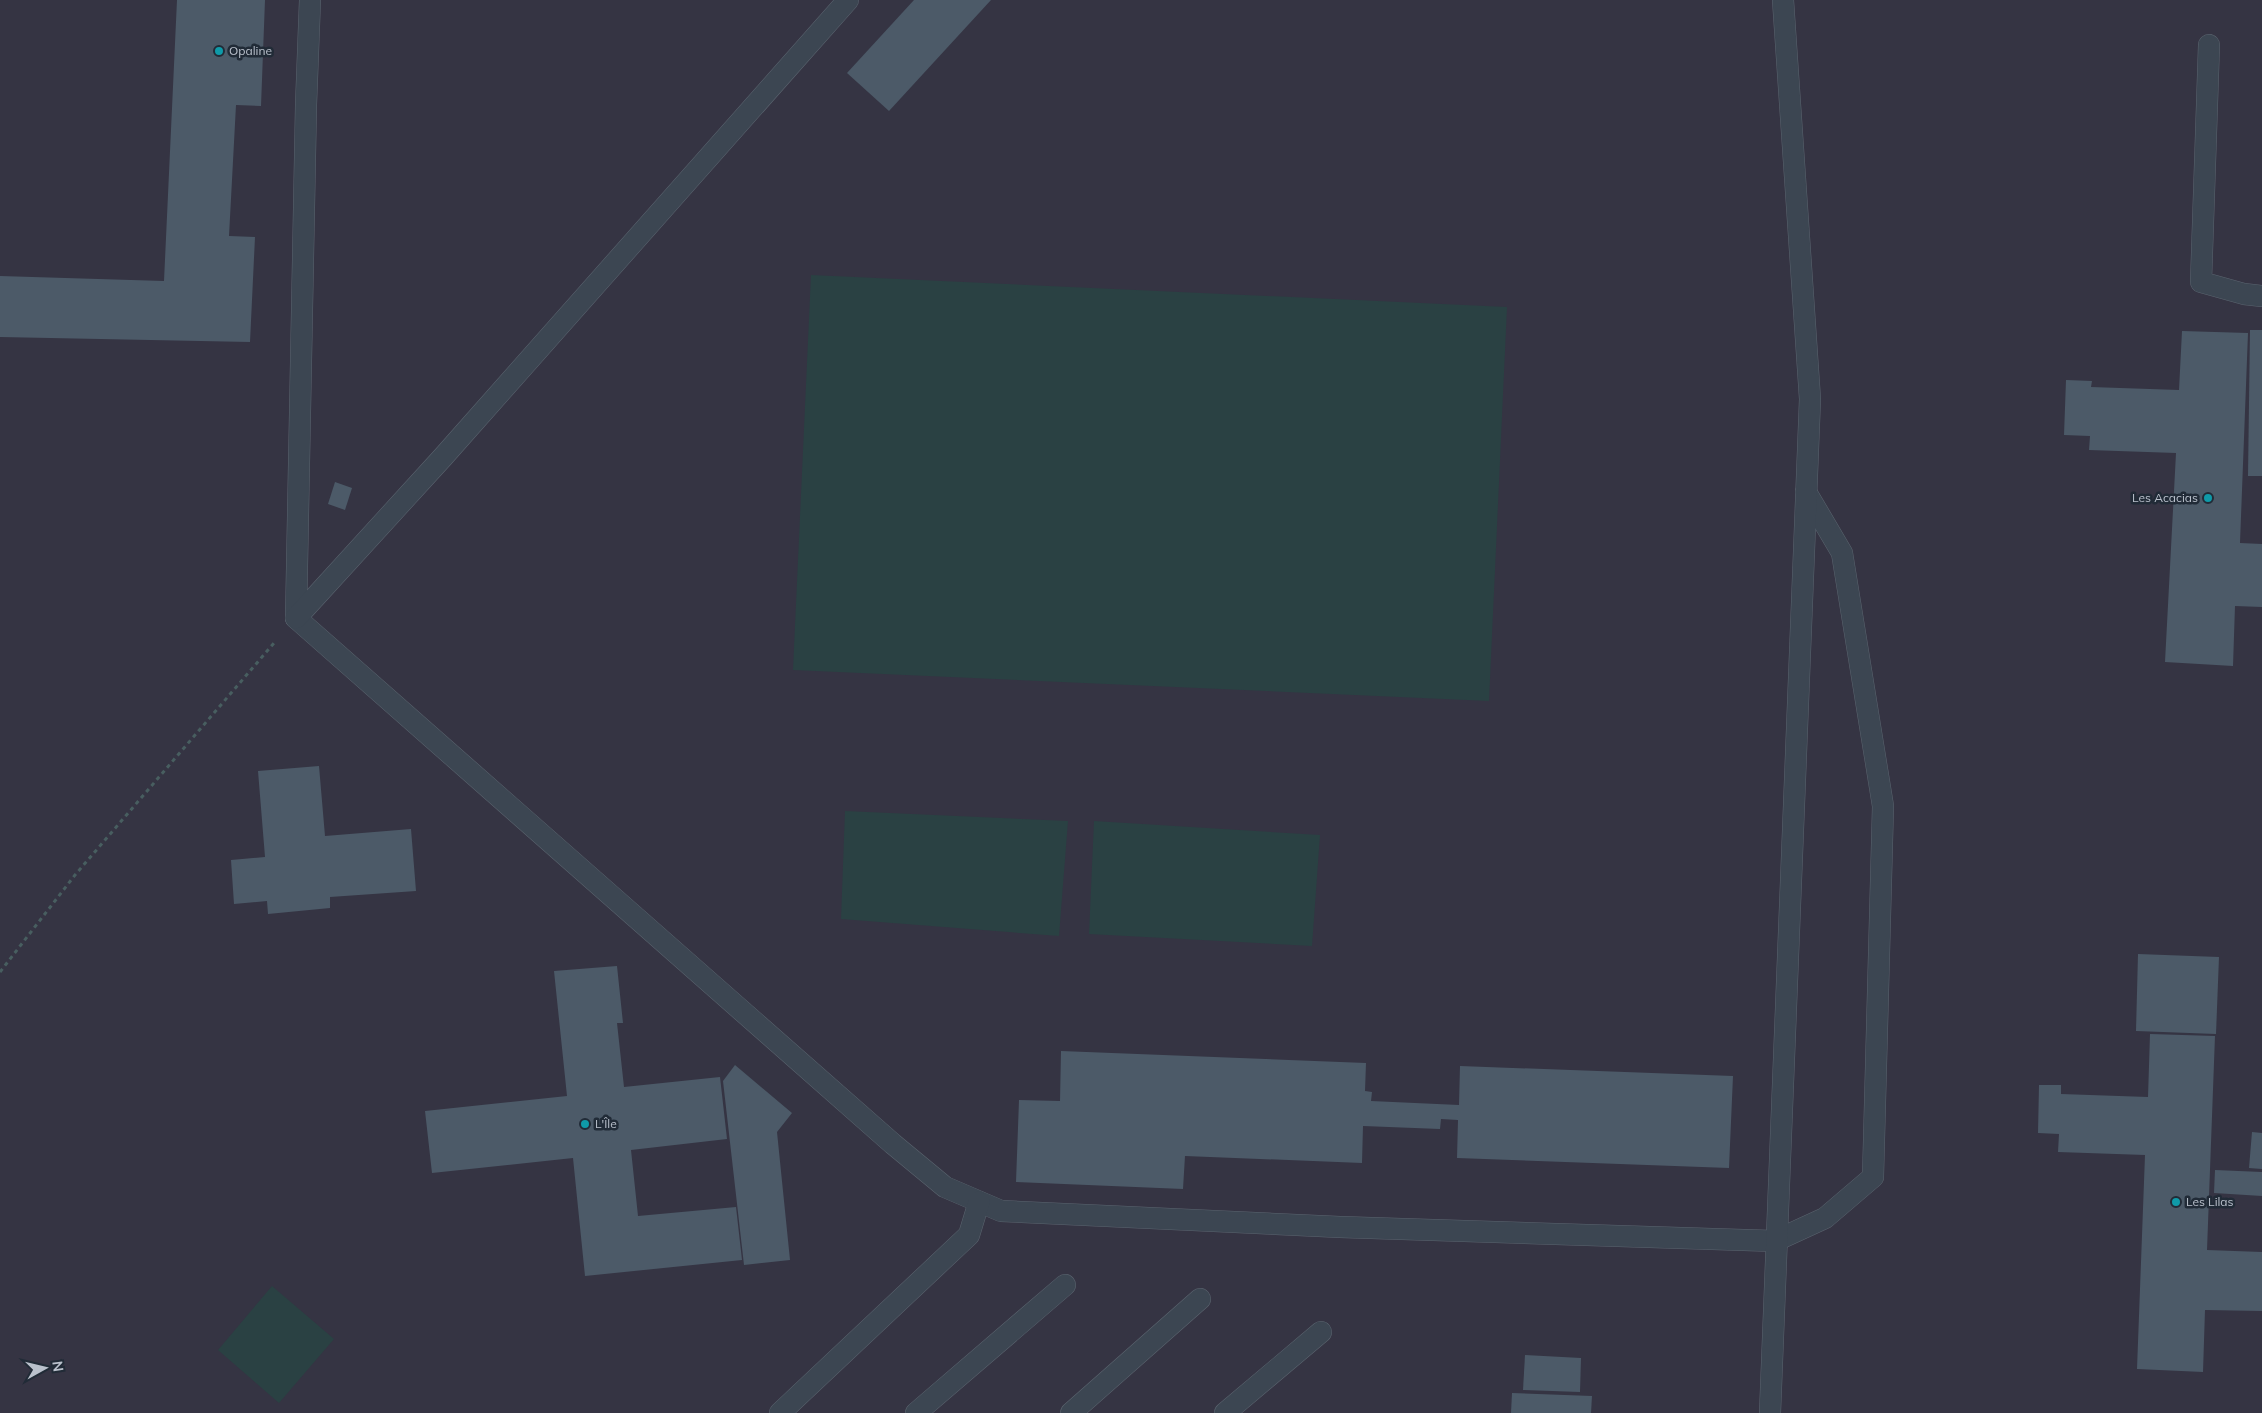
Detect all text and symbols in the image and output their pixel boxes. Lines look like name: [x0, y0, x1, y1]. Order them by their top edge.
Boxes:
place label: Opaline: [229, 43, 272, 58]
marker: Opaline: [213, 45, 225, 57]
place label: Les Acacias: [2132, 490, 2198, 505]
marker: Les Acacias: [2202, 492, 2214, 504]
place label: L'Île: [595, 1116, 617, 1131]
marker: L'Île: [579, 1118, 591, 1130]
place label: Les Lilas: [2186, 1194, 2234, 1209]
marker: Les Lilas: [2170, 1196, 2182, 1208]
north arrow: [20, 1343, 70, 1393]
text: N: [48, 1360, 68, 1373]

